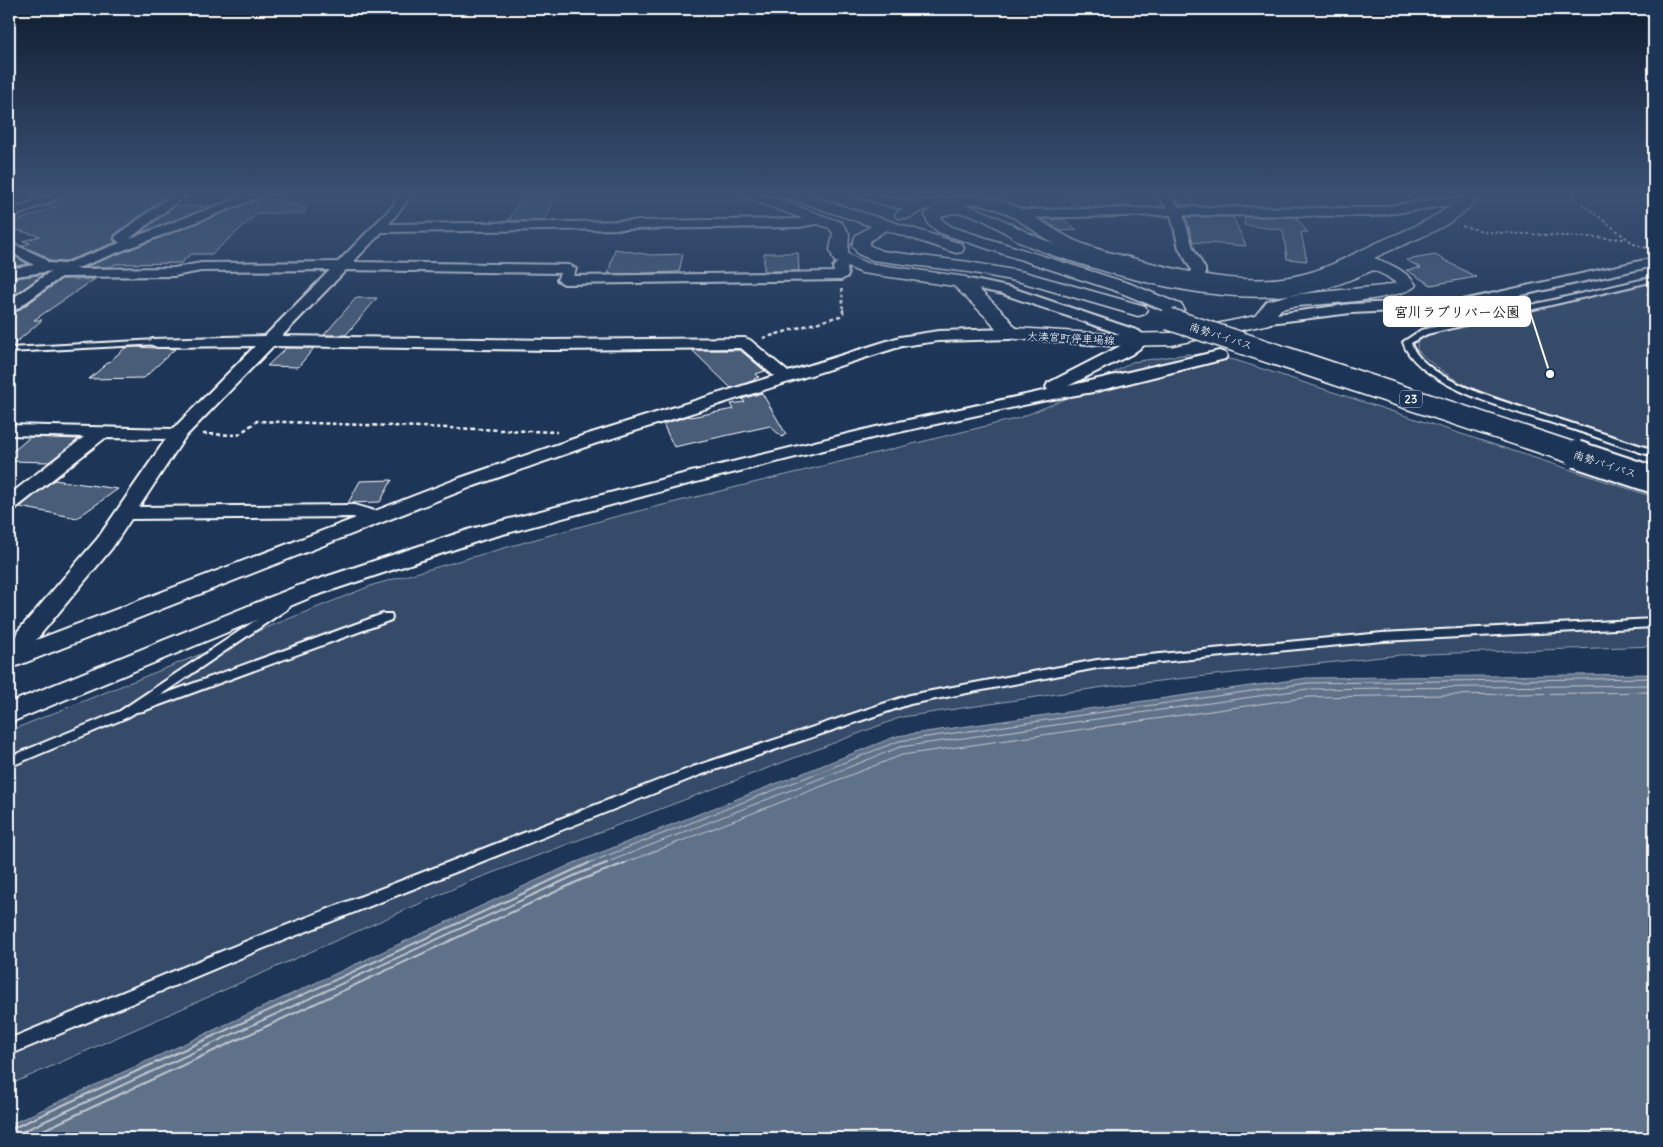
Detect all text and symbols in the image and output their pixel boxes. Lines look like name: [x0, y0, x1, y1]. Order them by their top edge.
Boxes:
callout: 宮川ラブリバー公園: [1384, 297, 1530, 326]
text: 宮川ラブリバー公園: [1394, 303, 1520, 321]
street label: 南勢バイパス: [1188, 319, 1254, 353]
street label: 大湊宮町停車場線: [1027, 329, 1115, 347]
road number: 23: [1400, 390, 1422, 408]
street label: 南勢バイパス: [1572, 447, 1638, 481]

